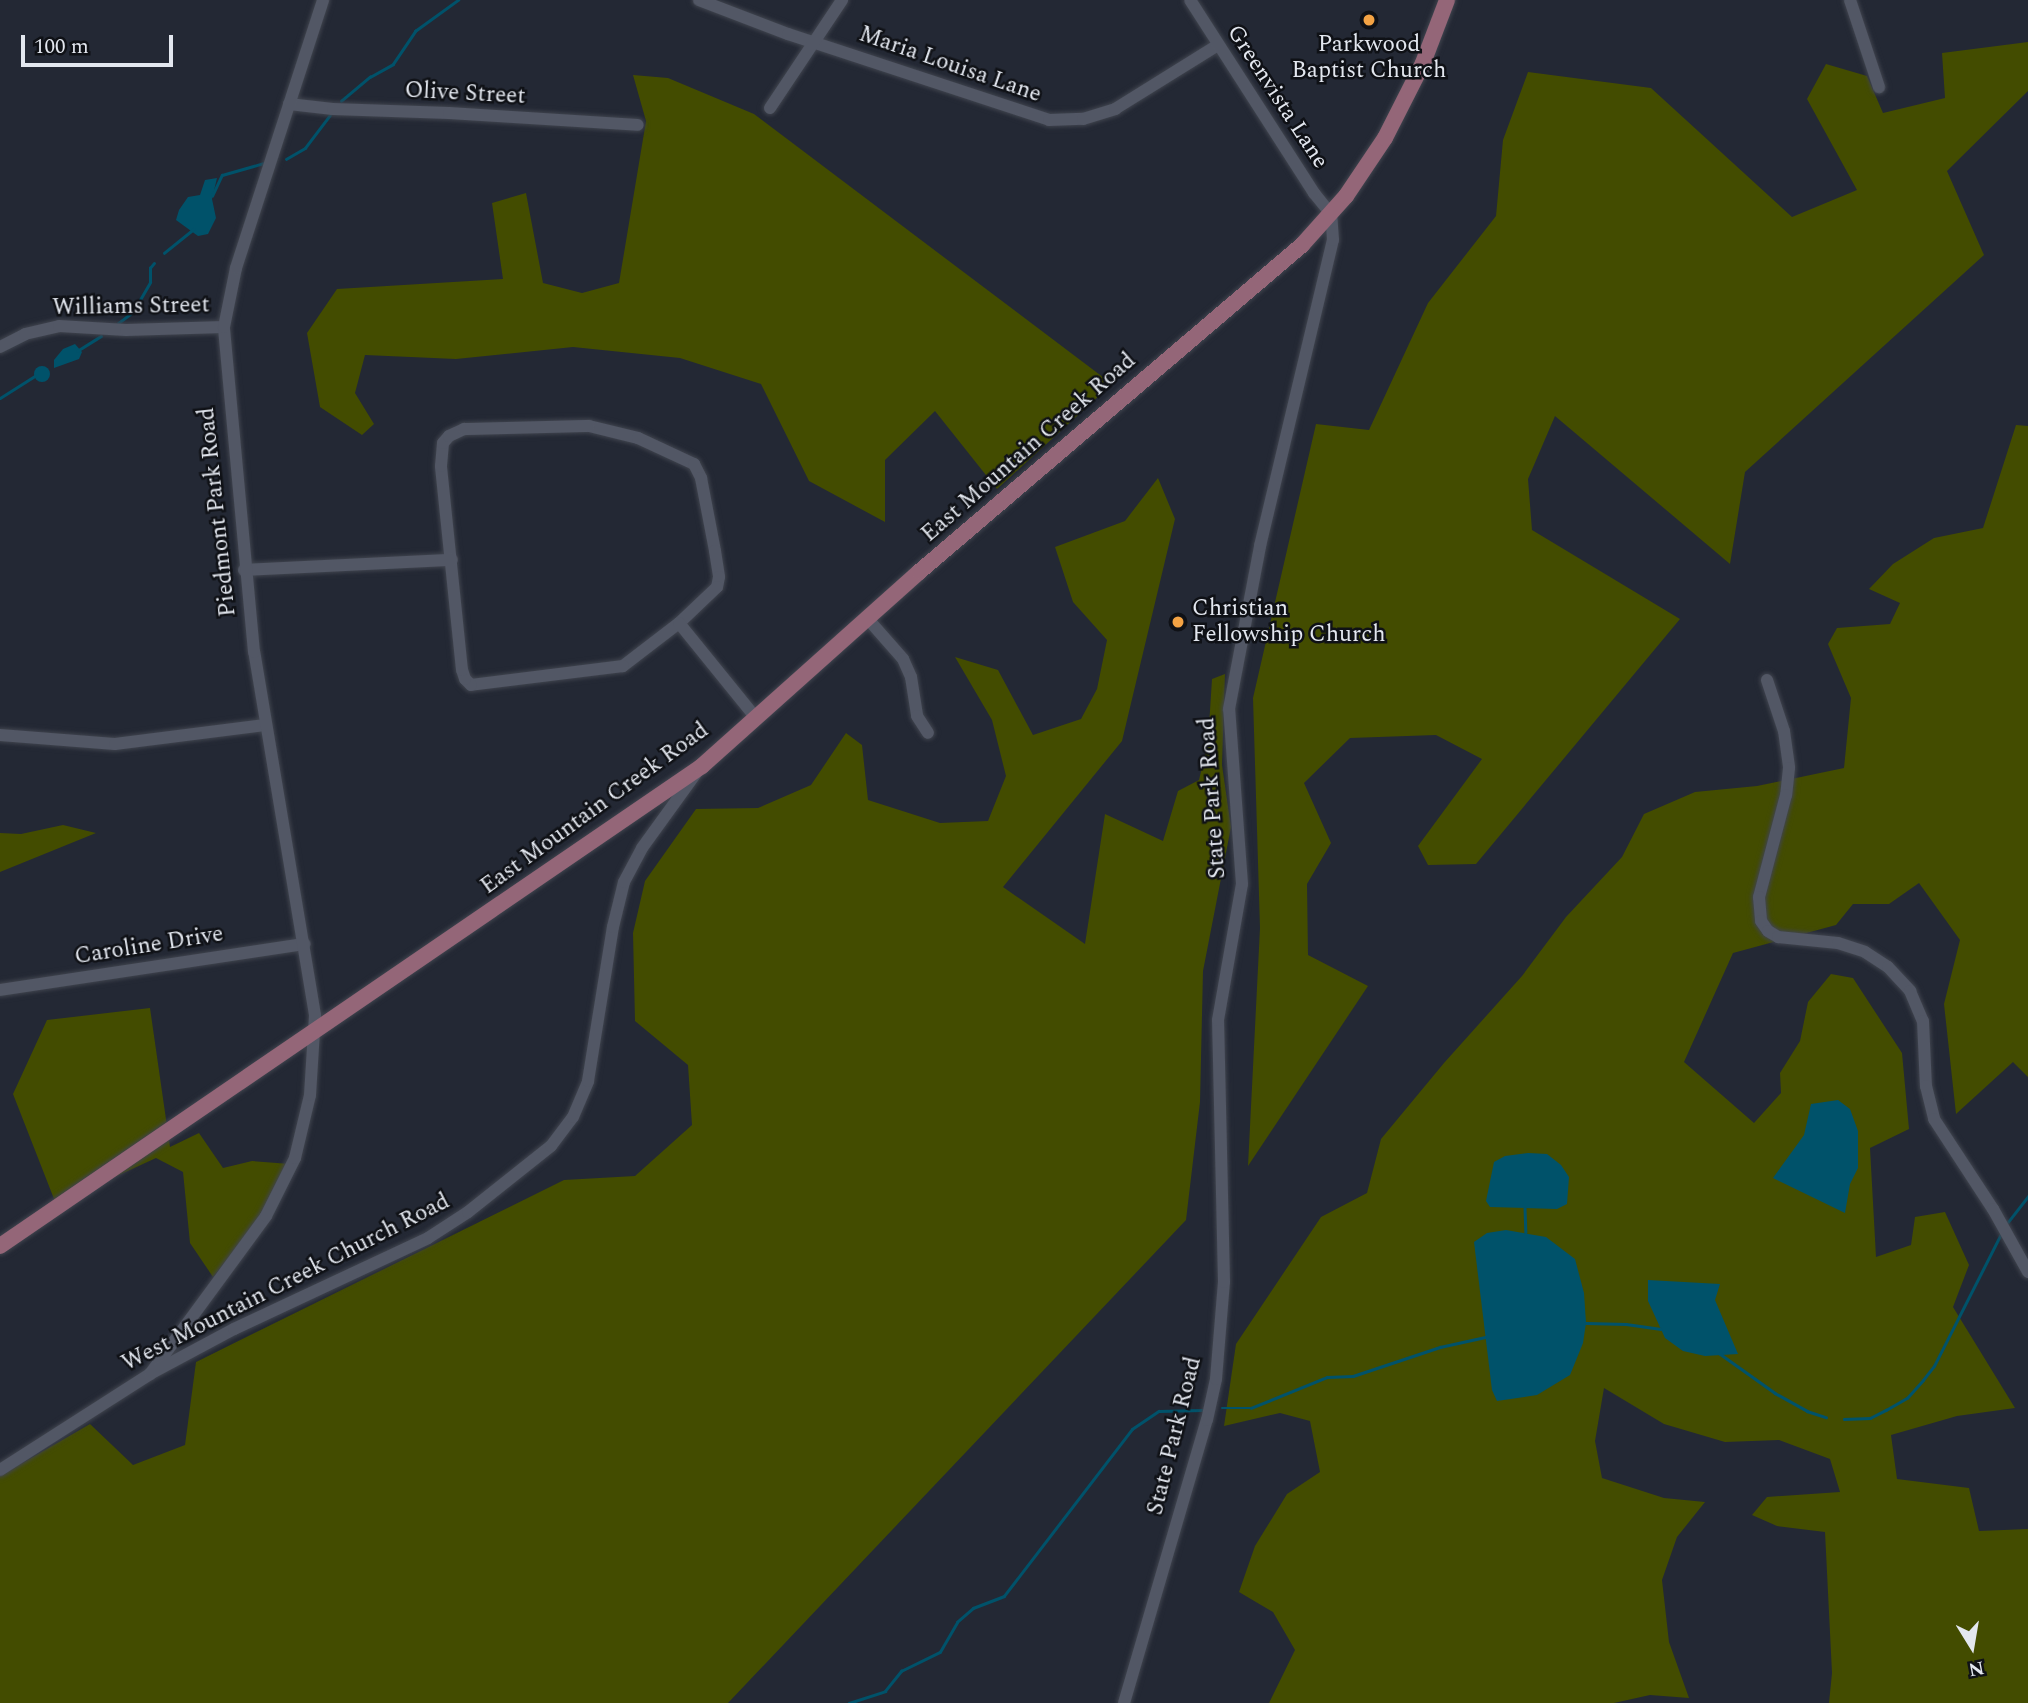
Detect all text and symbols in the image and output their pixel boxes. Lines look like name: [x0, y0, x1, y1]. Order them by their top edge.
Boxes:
marker: Parkwood Baptist Church: [1361, 12, 1377, 28]
street label: Greenvista Lane: [1220, 20, 1334, 174]
scale bar: [24, 21, 177, 65]
street label: Maria Louisa Lane: [855, 21, 1045, 109]
text: 100 m: [34, 31, 89, 63]
place label: Parkwood Baptist Church: [1292, 31, 1446, 85]
street label: Olive Street: [404, 77, 526, 111]
street label: Williams Street: [52, 292, 210, 322]
street label: East Mountain Creek Road: [916, 347, 1142, 549]
street label: Piedmont Park Road: [193, 406, 243, 618]
place label: Christian Fellowship Church: [1192, 595, 1386, 649]
marker: Christian Fellowship Church: [1170, 614, 1186, 630]
street label: State Park Road: [1194, 716, 1232, 880]
street label: East Mountain Creek Road: [476, 717, 714, 901]
street label: Caroline Drive: [73, 921, 225, 971]
street label: West Mountain Creek Church Road: [118, 1188, 454, 1378]
street label: State Park Road: [1142, 1354, 1208, 1518]
north arrow: [1937, 1612, 2007, 1682]
text: N: [1966, 1652, 1986, 1684]

